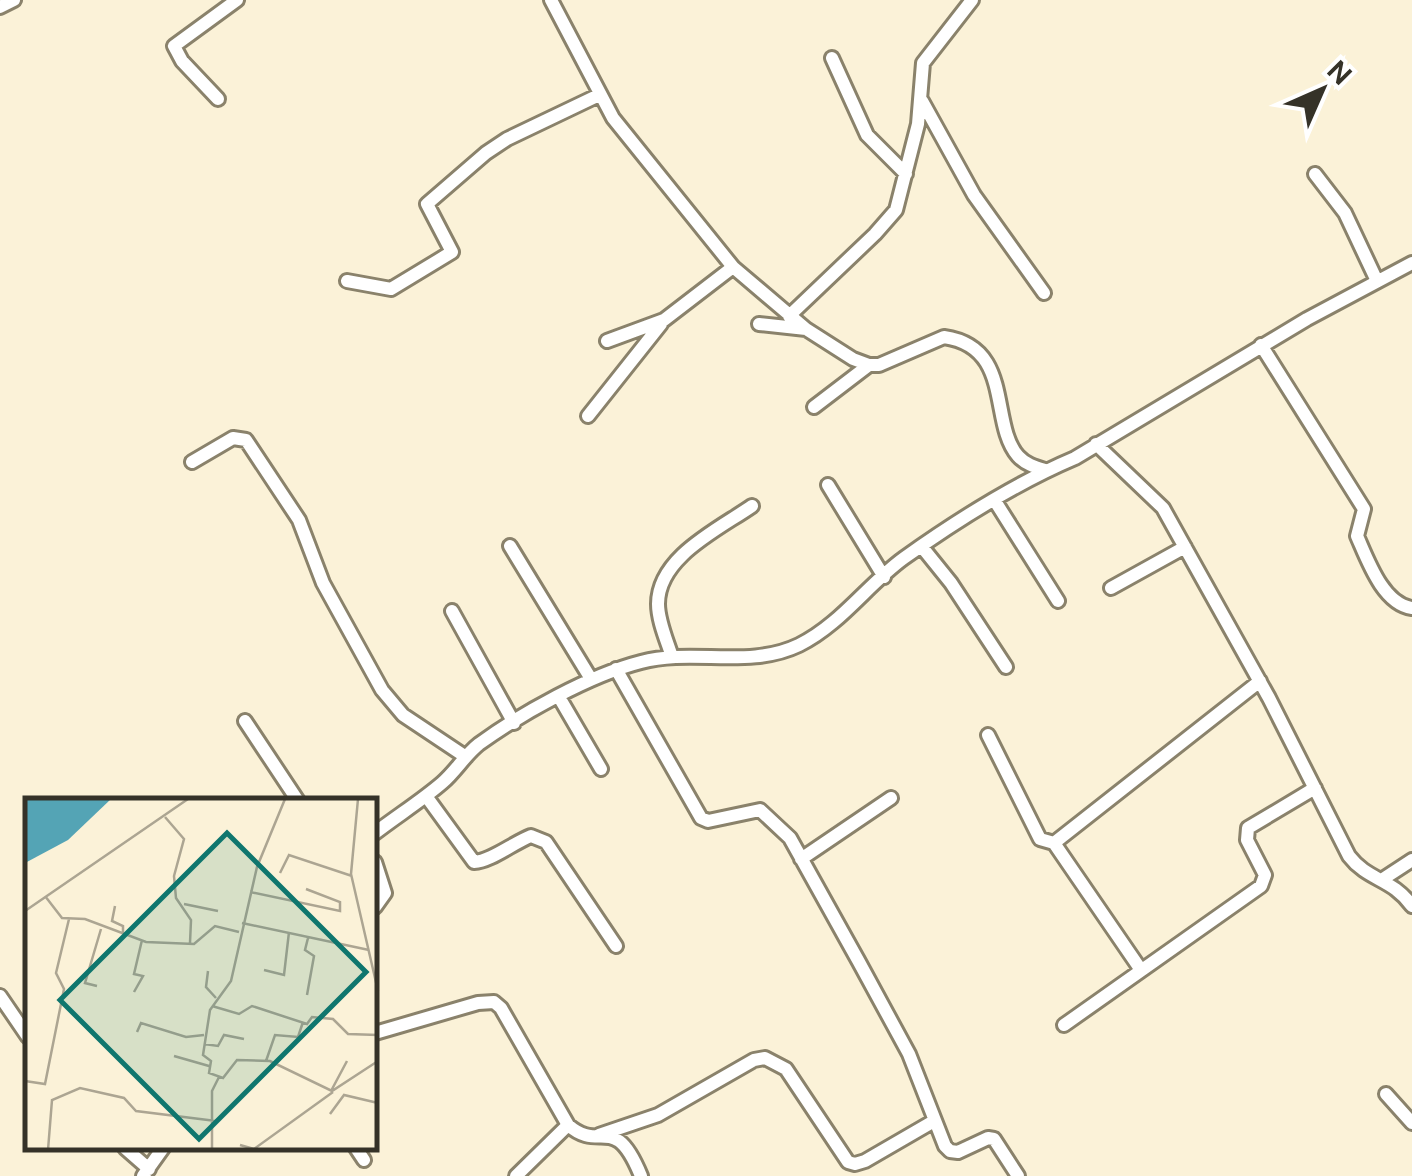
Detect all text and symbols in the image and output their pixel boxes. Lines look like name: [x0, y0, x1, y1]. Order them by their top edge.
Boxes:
north arrow: [1272, 40, 1372, 140]
text: N: [1319, 52, 1360, 93]
inset map: [25, 798, 378, 1151]

